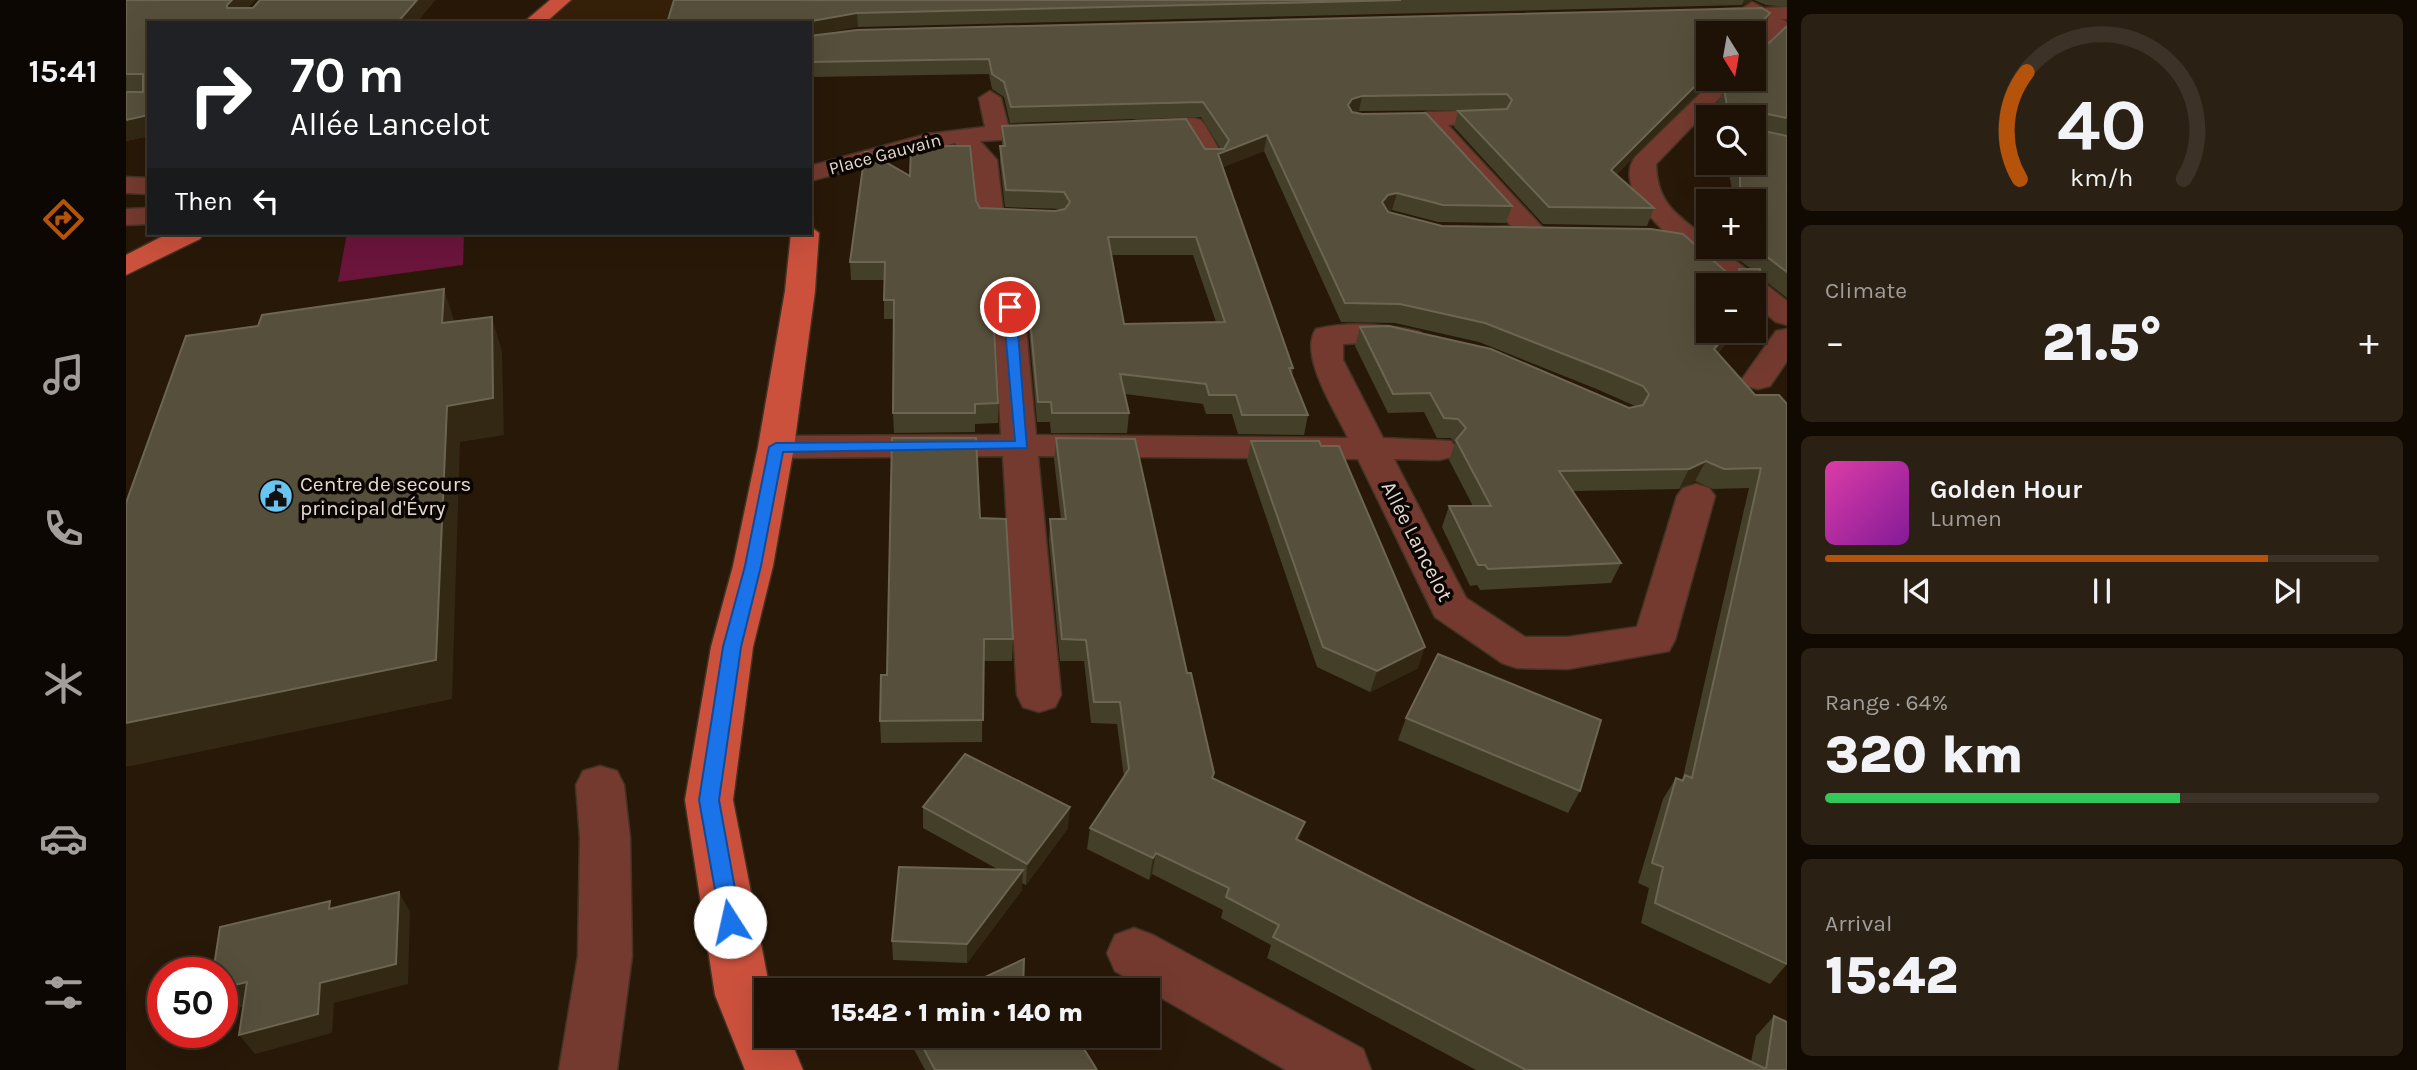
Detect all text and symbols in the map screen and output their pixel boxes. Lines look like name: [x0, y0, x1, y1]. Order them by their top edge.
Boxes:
north arrow: [1696, 21, 1766, 91]
map controls: [1696, 21, 1766, 343]
text: 70 m: [290, 47, 404, 104]
icon: right: [175, 49, 266, 140]
text: 15:41: [28, 53, 98, 90]
text: 40: [2057, 82, 2147, 167]
button: search: [1696, 105, 1766, 175]
text: Allée Lancelot: [290, 106, 490, 143]
street label: Place Gauvain: [826, 128, 944, 180]
text: km/h: [2070, 162, 2134, 191]
icon: left: [247, 182, 285, 220]
text: Then: [175, 186, 233, 217]
button: +: [1696, 189, 1766, 259]
icon: directions: [39, 195, 88, 244]
button: −: [1696, 273, 1766, 343]
pin: [980, 277, 1040, 337]
text: Climate: [1825, 277, 1907, 304]
icon: arrive: [991, 288, 1029, 326]
text: 21.5°: [2042, 312, 2162, 373]
text: −: [1825, 320, 1845, 365]
text: +: [2359, 320, 2379, 365]
icon: music: [39, 350, 88, 399]
place label: Centre de secours principal d'Évry: [300, 472, 471, 520]
text: Golden Hour: [1930, 474, 2082, 505]
public building icon: Centre de secours principal d'Évry: [257, 477, 295, 515]
street label: Allée Lancelot: [1377, 477, 1458, 605]
icon: phone: [39, 504, 88, 553]
text: Lumen: [1930, 505, 2002, 532]
icon: previous: [1898, 572, 1936, 610]
icon: pause: [2083, 572, 2121, 610]
icon: next: [2268, 572, 2306, 610]
icon: climate: [39, 659, 88, 708]
text: Range · 64%: [1825, 689, 1948, 716]
text: 320 km: [1825, 724, 2023, 785]
icon: car: [39, 814, 88, 863]
position arrow: [693, 885, 767, 959]
text: Arrival: [1825, 910, 1892, 937]
text: 15:42: [1825, 945, 1958, 1006]
speed limit sign: 50: [147, 957, 238, 1048]
icon: filters: [39, 968, 88, 1017]
text: 15:42 · 1 min · 140 m: [831, 997, 1083, 1028]

